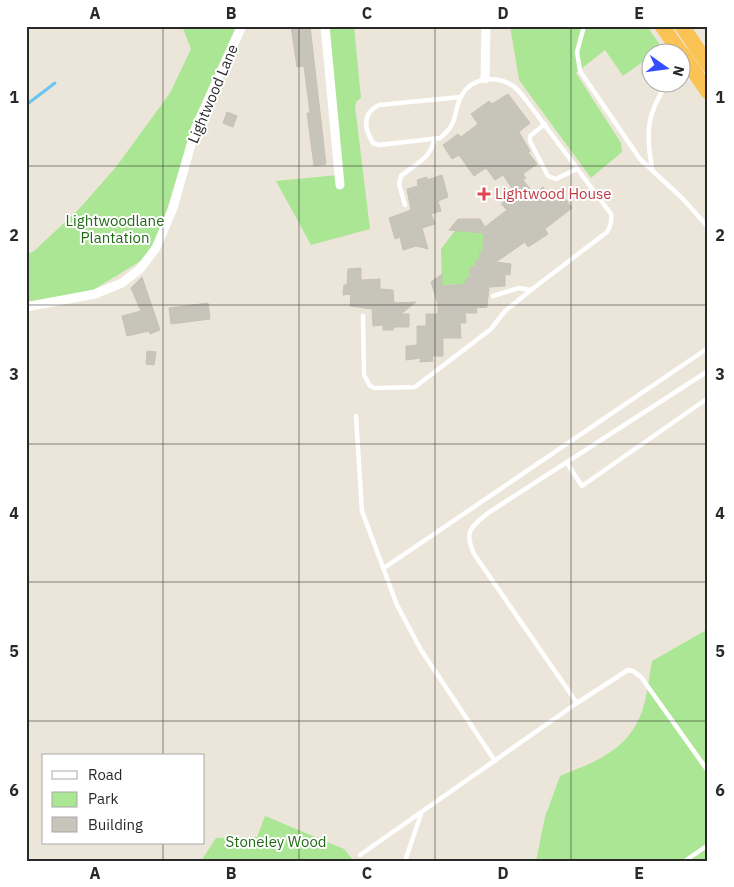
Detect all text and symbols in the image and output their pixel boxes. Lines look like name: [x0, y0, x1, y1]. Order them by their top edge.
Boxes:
text: A: [90, 3, 101, 23]
text: B: [226, 3, 237, 23]
text: C: [362, 3, 372, 23]
text: D: [497, 3, 509, 23]
text: E: [634, 3, 644, 23]
street label: Lightwood Lane: [183, 41, 242, 146]
north arrow: [642, 42, 692, 92]
text: N: [669, 64, 689, 78]
text: 1: [9, 87, 19, 107]
text: 1: [715, 87, 725, 107]
place label: Lightwood House: [495, 184, 612, 203]
marker: Lightwood House: [477, 187, 491, 201]
park label: Lightwoodlane Plantation: [66, 211, 164, 247]
text: 2: [9, 225, 19, 245]
text: 2: [715, 225, 725, 245]
text: 3: [9, 364, 19, 384]
text: 3: [715, 364, 725, 384]
text: 4: [9, 503, 19, 523]
text: 4: [715, 503, 725, 523]
text: 5: [9, 641, 19, 661]
text: 5: [715, 641, 725, 661]
legend: [42, 754, 205, 844]
text: Road: [88, 765, 123, 784]
text: 6: [9, 780, 19, 800]
text: 6: [715, 780, 725, 800]
text: Park: [88, 789, 118, 808]
text: Building: [88, 815, 143, 834]
park label: Stoneley Wood: [226, 832, 326, 851]
text: A: [90, 863, 101, 883]
text: B: [226, 863, 237, 883]
text: C: [362, 863, 372, 883]
text: D: [497, 863, 509, 883]
text: E: [634, 863, 644, 883]

